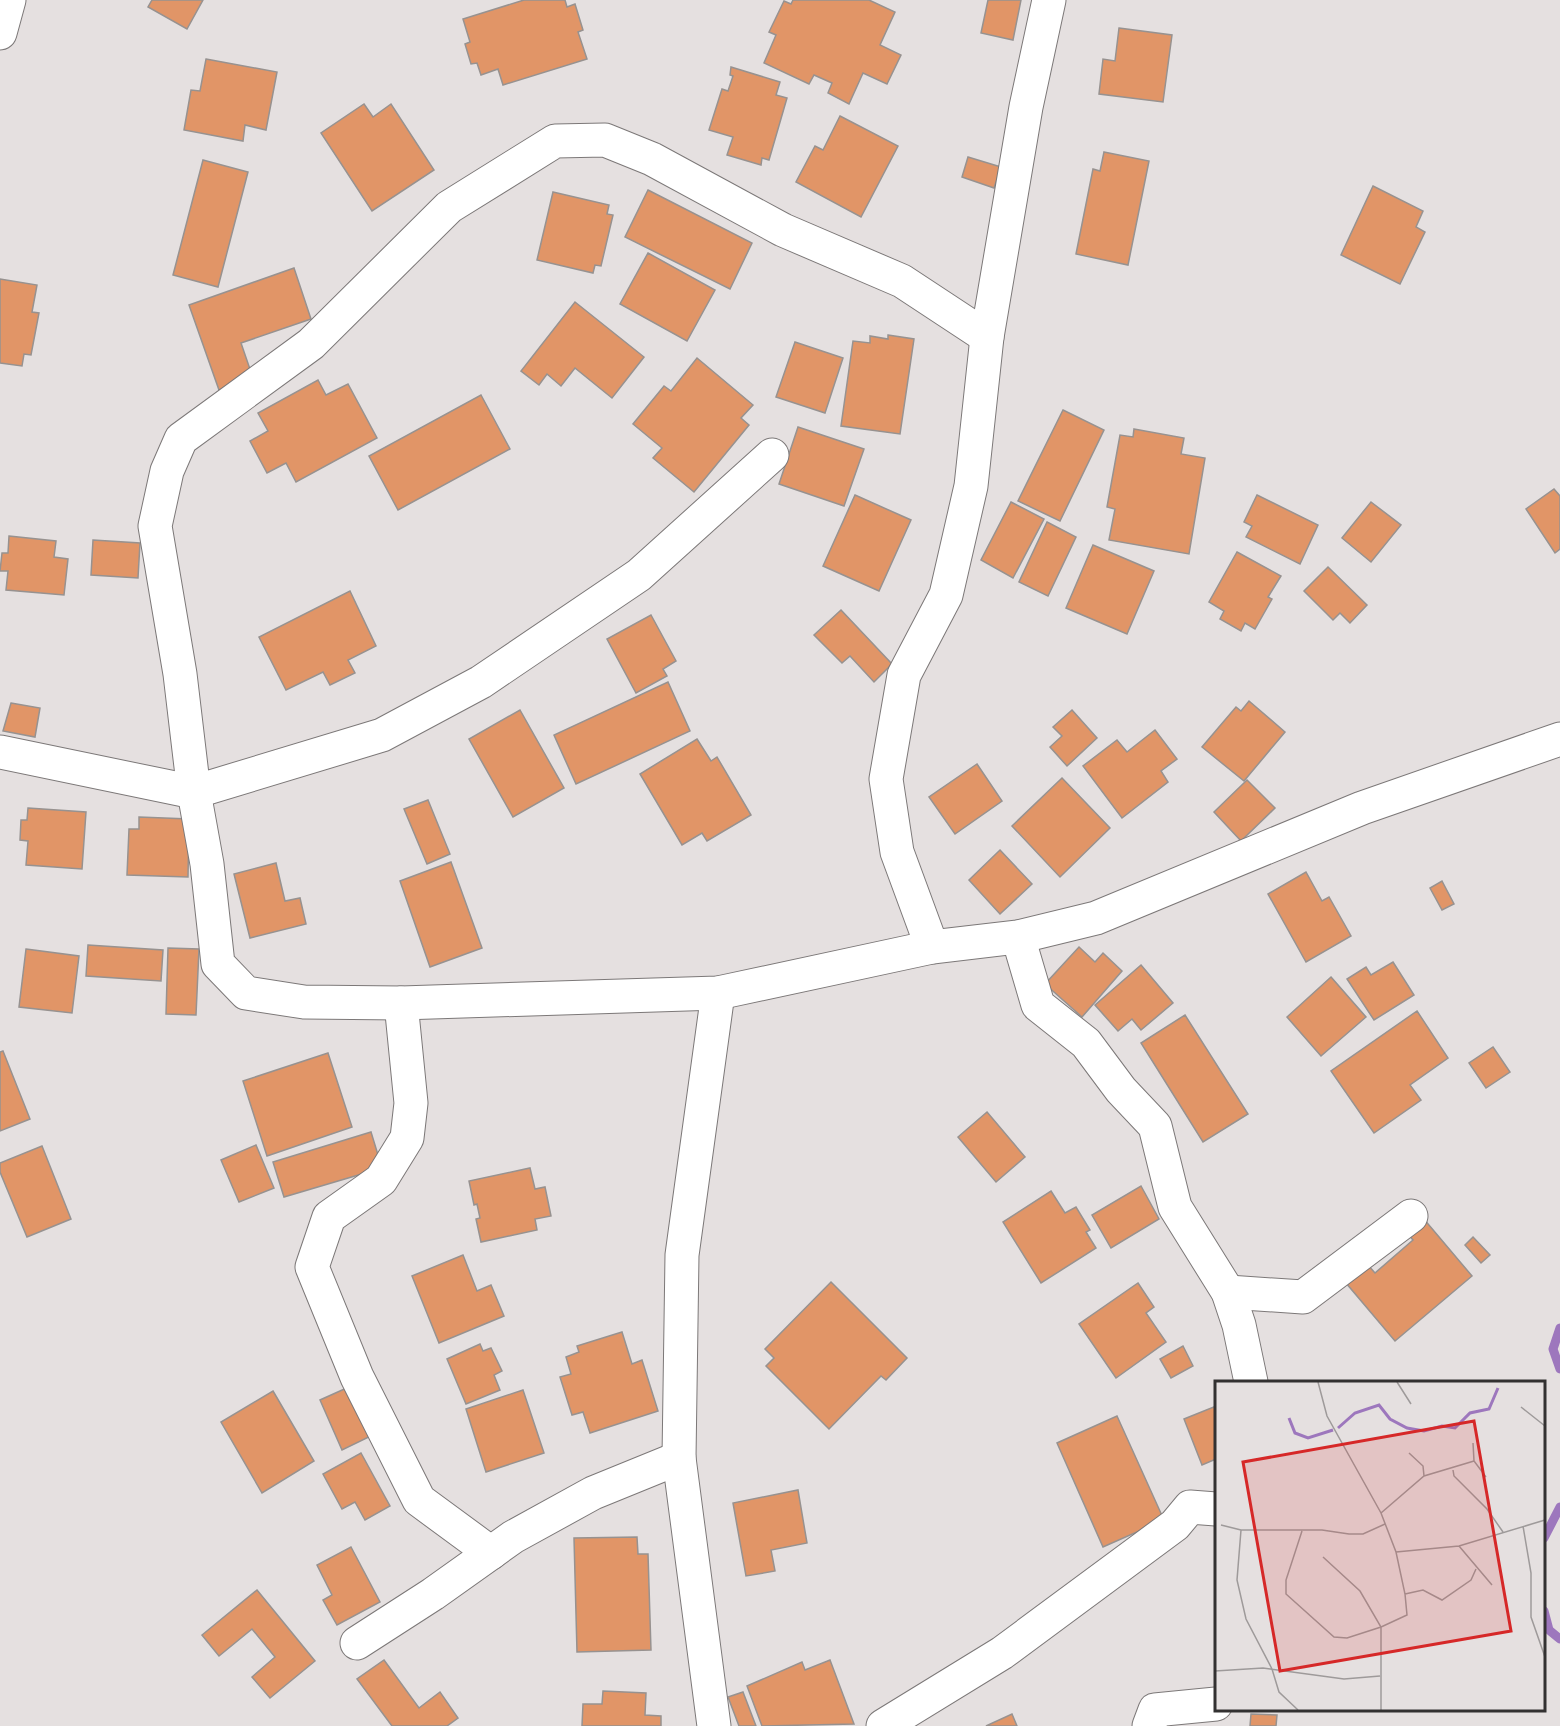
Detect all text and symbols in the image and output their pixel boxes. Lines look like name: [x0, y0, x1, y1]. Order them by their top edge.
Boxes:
inset map: [1215, 1381, 1545, 1711]

